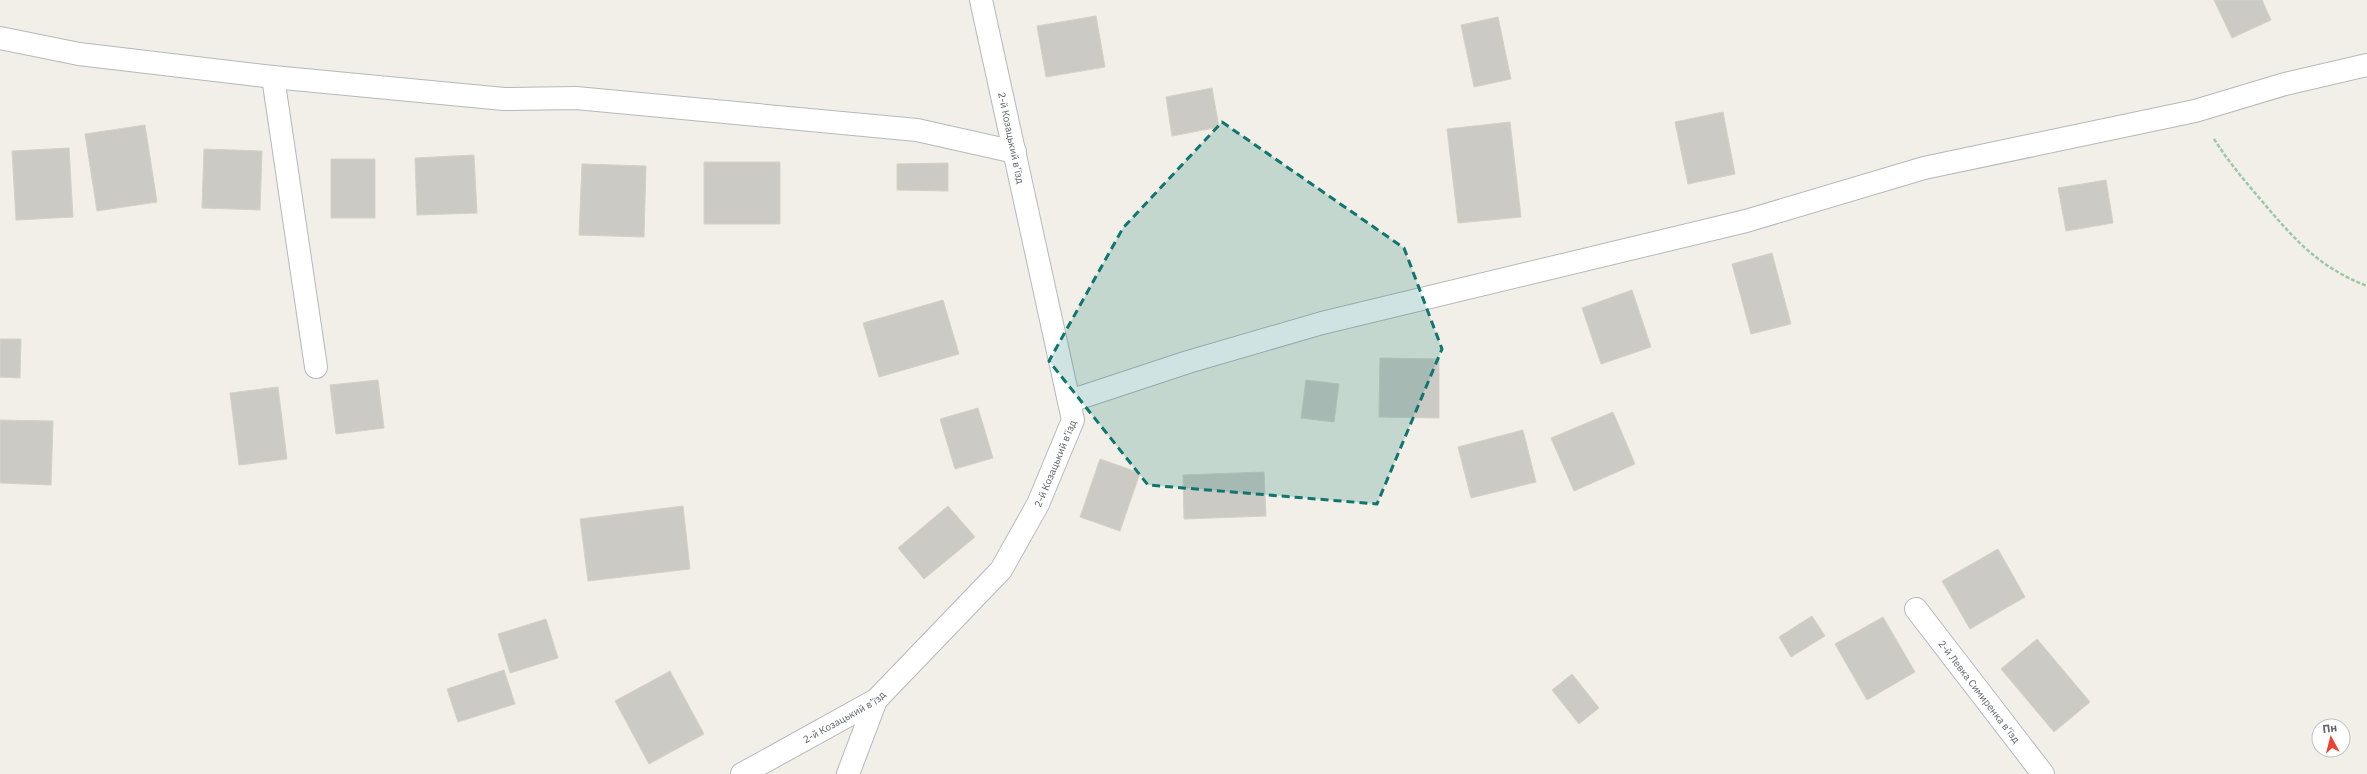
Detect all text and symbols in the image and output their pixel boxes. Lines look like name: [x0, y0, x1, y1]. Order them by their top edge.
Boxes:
street label: 2-й Козацький в’їзд: [995, 91, 1027, 185]
street label: 2-й Козацький в’їзд: [1031, 418, 1079, 509]
street label: 2-й Левка Симиренка в’їзд: [1936, 637, 2023, 746]
street label: 2-й Козацький в’їзд: [800, 688, 888, 746]
north arrow: [2311, 718, 2351, 758]
text: Пн: [2322, 720, 2338, 736]

